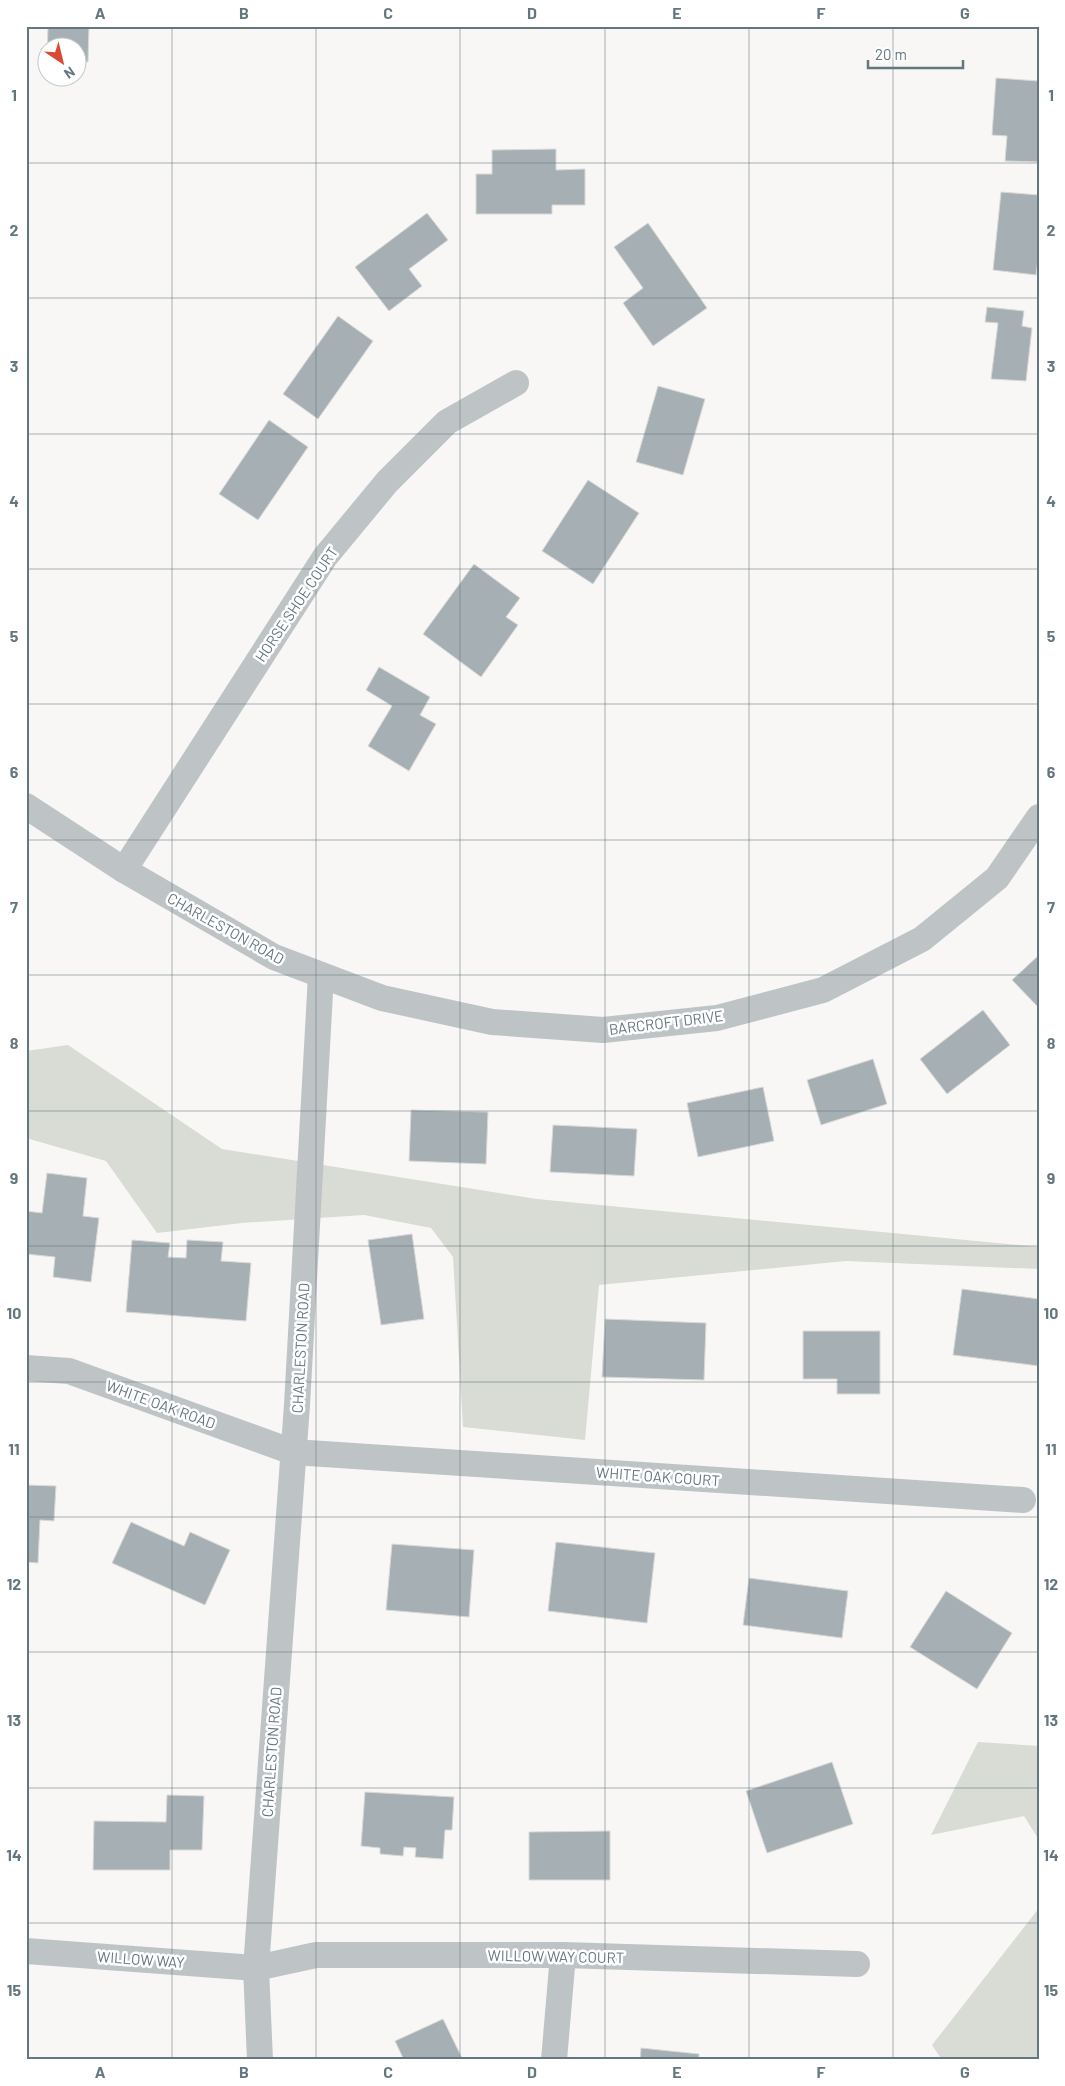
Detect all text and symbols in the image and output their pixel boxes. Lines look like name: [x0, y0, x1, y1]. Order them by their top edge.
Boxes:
text: A: [95, 3, 106, 22]
text: B: [239, 3, 249, 22]
text: C: [383, 3, 393, 22]
text: D: [527, 3, 537, 22]
text: E: [672, 3, 682, 22]
text: F: [817, 3, 826, 22]
text: G: [960, 3, 970, 22]
north arrow: [38, 38, 88, 88]
scale bar: [868, 38, 962, 70]
text: 20 m: [875, 45, 907, 63]
text: N: [61, 63, 78, 83]
text: 1: [11, 85, 17, 104]
text: 1: [1048, 85, 1054, 104]
text: 2: [10, 220, 19, 239]
text: 2: [1047, 220, 1056, 239]
text: 3: [10, 356, 18, 375]
text: 3: [1047, 356, 1055, 375]
text: 4: [9, 491, 19, 510]
text: 4: [1046, 491, 1056, 510]
street label: HORSE SHOE COURT: [251, 543, 341, 665]
text: 5: [10, 626, 19, 645]
text: 5: [1047, 626, 1056, 645]
text: 6: [10, 762, 19, 781]
text: 6: [1047, 762, 1056, 781]
street label: CHARLESTON ROAD: [165, 888, 287, 968]
text: 7: [10, 897, 18, 916]
text: 7: [1047, 897, 1055, 916]
street label: BARCROFT DRIVE: [608, 1006, 724, 1038]
text: 8: [10, 1033, 19, 1052]
text: 8: [1047, 1033, 1056, 1052]
text: 9: [10, 1168, 18, 1187]
text: 9: [1047, 1168, 1055, 1187]
street label: CHARLESTON ROAD: [288, 1282, 312, 1414]
text: 10: [7, 1303, 21, 1322]
text: 10: [1044, 1303, 1058, 1322]
street label: WHITE OAK ROAD: [104, 1376, 218, 1432]
text: 11: [8, 1439, 20, 1458]
text: 11: [1045, 1439, 1057, 1458]
street label: WHITE OAK COURT: [596, 1463, 720, 1489]
text: 12: [7, 1574, 21, 1593]
text: 12: [1044, 1574, 1058, 1593]
street label: CHARLESTON ROAD: [257, 1686, 285, 1818]
text: 13: [7, 1710, 21, 1729]
text: 13: [1044, 1710, 1058, 1729]
text: 14: [6, 1845, 22, 1864]
text: 14: [1043, 1845, 1059, 1864]
street label: WILLOW WAY COURT: [488, 1946, 624, 1966]
street label: WILLOW WAY: [97, 1947, 185, 1971]
text: 15: [7, 1980, 22, 1999]
text: 15: [1044, 1980, 1059, 1999]
text: A: [95, 2062, 106, 2081]
text: B: [239, 2062, 249, 2081]
text: C: [383, 2062, 393, 2081]
text: D: [527, 2062, 537, 2081]
text: E: [672, 2062, 682, 2081]
text: F: [817, 2062, 826, 2081]
text: G: [960, 2062, 970, 2081]

